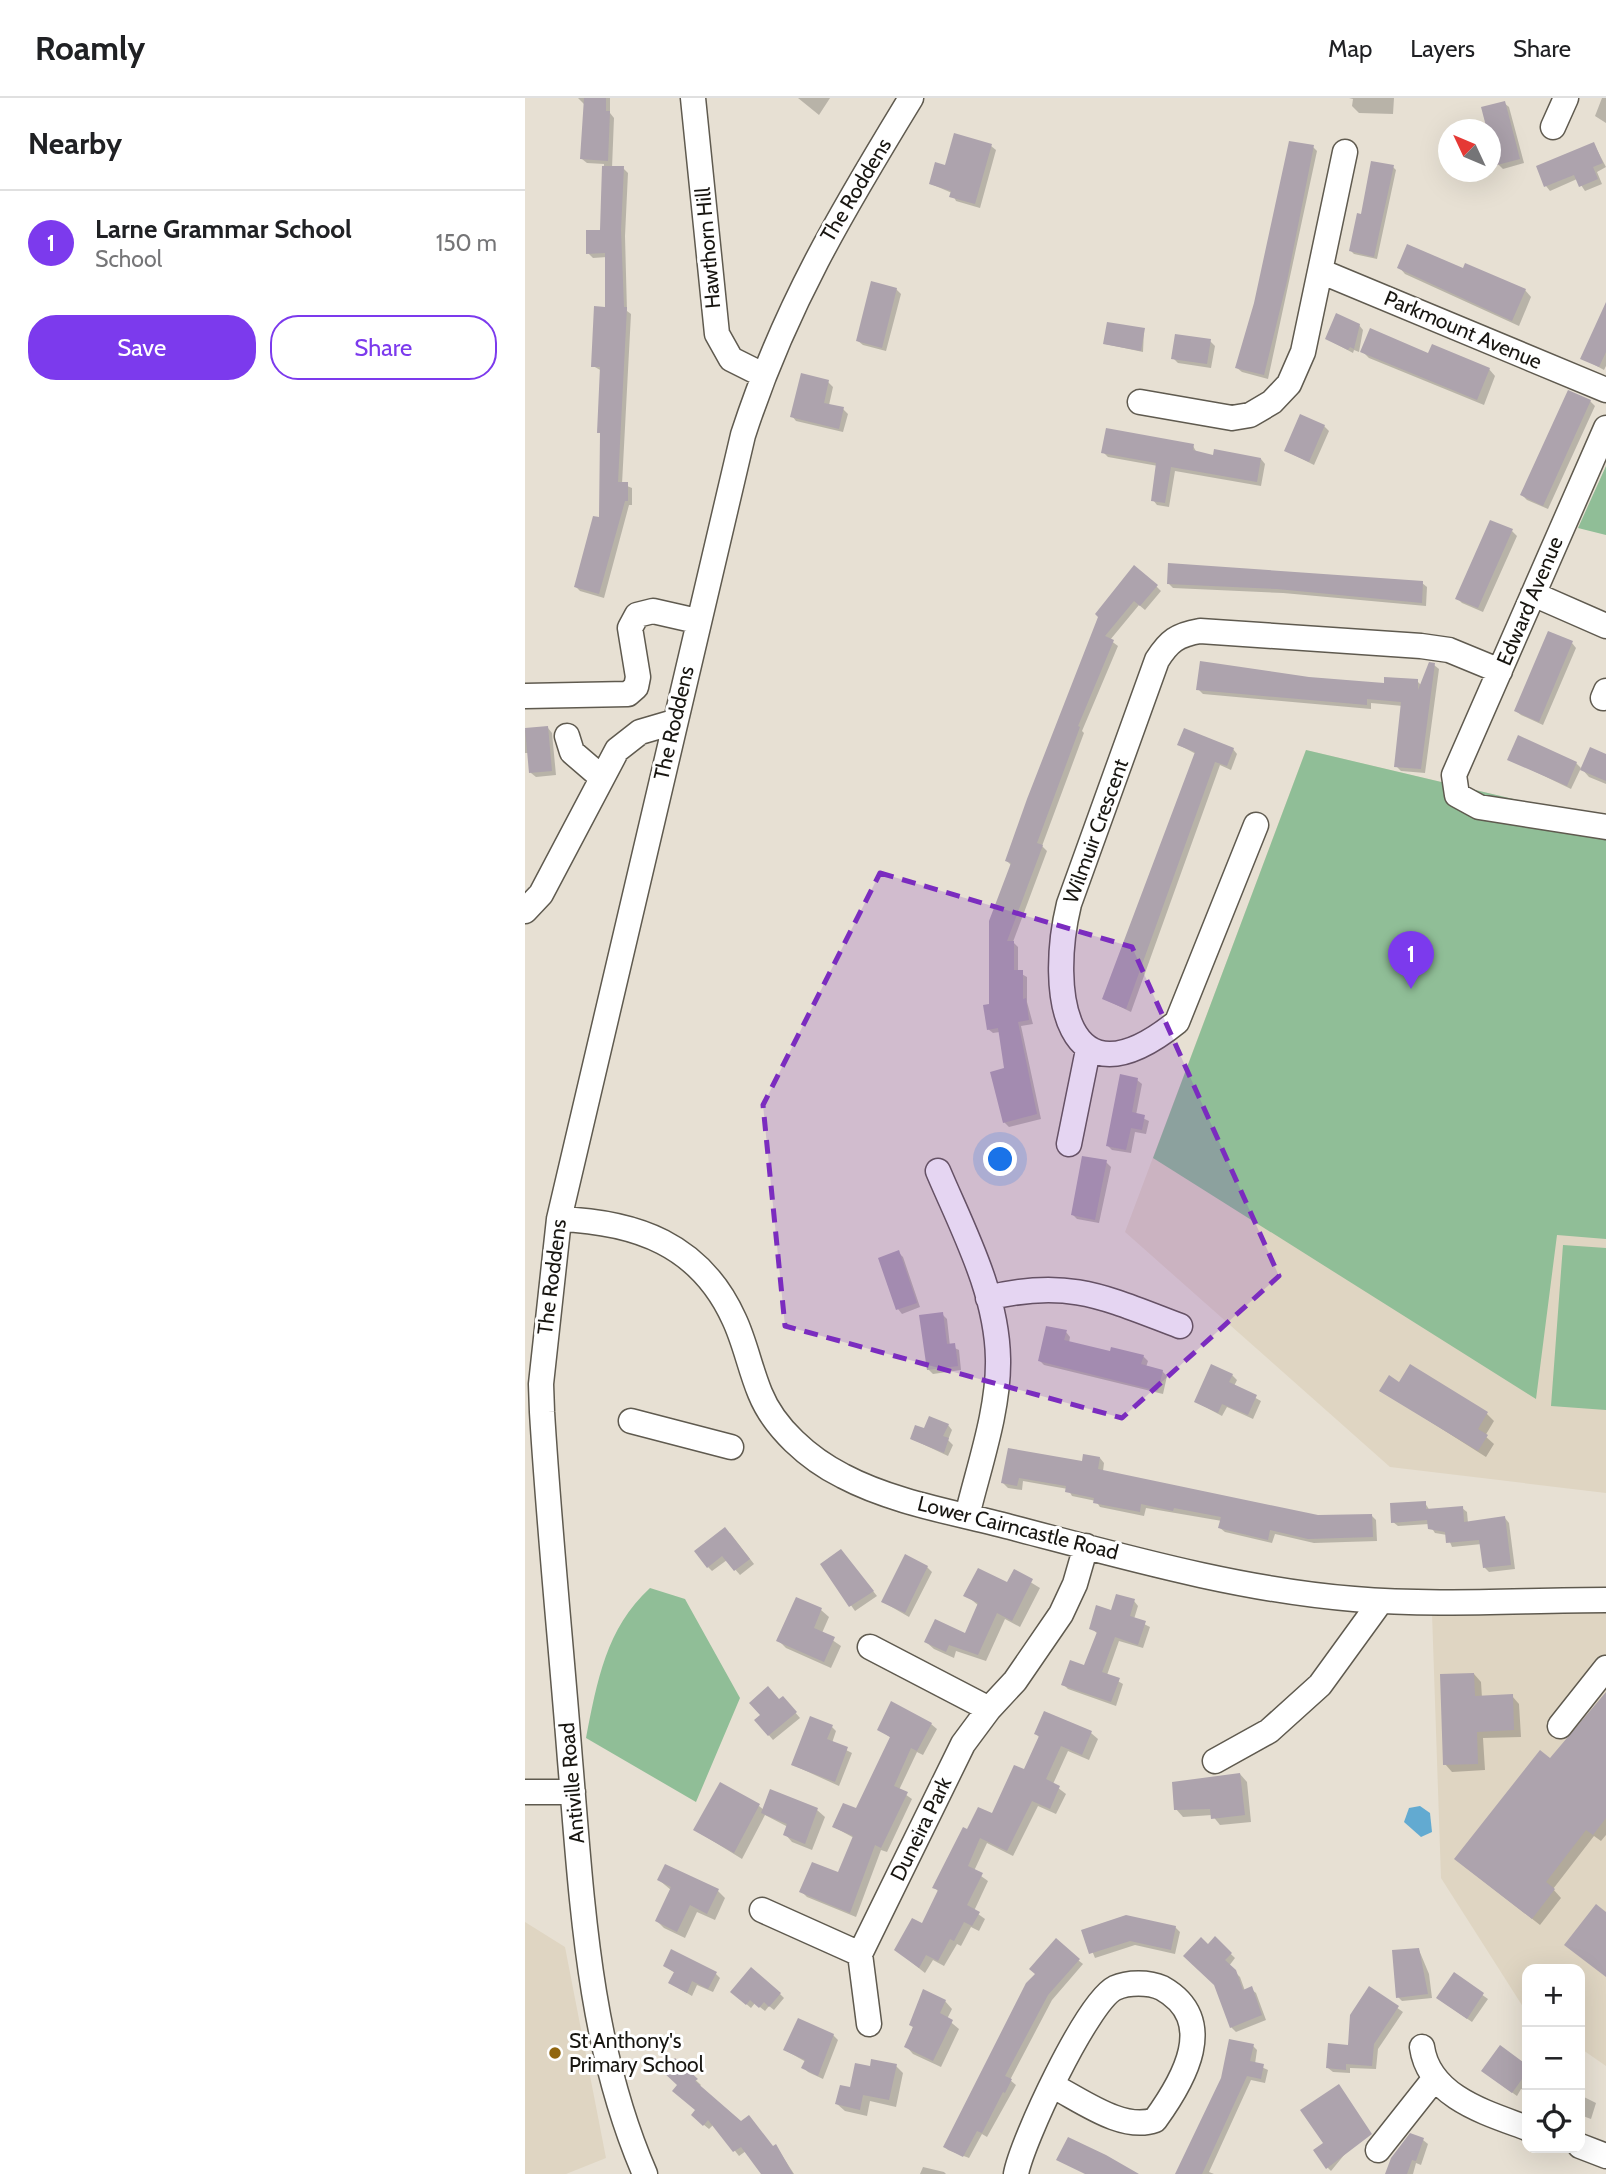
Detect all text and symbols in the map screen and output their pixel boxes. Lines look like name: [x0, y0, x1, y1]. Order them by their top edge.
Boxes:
text: Roamly: [35, 28, 145, 68]
text: Map: [1328, 34, 1372, 63]
text: Layers: [1410, 34, 1475, 63]
text: Share: [1513, 34, 1571, 63]
north arrow: [1438, 119, 1501, 182]
text: Nearby: [28, 125, 122, 162]
street label: The Roddens: [815, 133, 896, 246]
street label: Hawthorn Hill: [690, 186, 725, 310]
text: Larne Grammar School: [95, 213, 352, 245]
text: 1: [47, 229, 55, 257]
text: 150 m: [436, 229, 497, 257]
text: School: [95, 245, 162, 273]
street label: Parkmount Avenue: [1381, 285, 1546, 374]
button: Save: [28, 315, 256, 380]
button: Share: [270, 315, 497, 380]
street label: Edward Avenue: [1491, 532, 1568, 669]
street label: The Roddens: [648, 663, 699, 782]
street label: Wilmuir Crescent: [1058, 755, 1133, 906]
pin: 1: [1388, 931, 1434, 989]
your location: [983, 1142, 1017, 1176]
street label: The Roddens: [532, 1217, 571, 1336]
street label: Lower Cairncastle Road: [915, 1490, 1121, 1565]
street label: Antiville Road: [554, 1721, 589, 1845]
street label: Duneira Park: [885, 1772, 957, 1885]
map controls: [1522, 1964, 1585, 2153]
button: +: [1522, 1964, 1585, 2027]
button: −: [1522, 2027, 1585, 2090]
place label: St Anthony's Primary School: [569, 2028, 704, 2077]
marker: St Anthony's Primary School: [547, 2045, 563, 2061]
button: locate: [1522, 2090, 1585, 2153]

